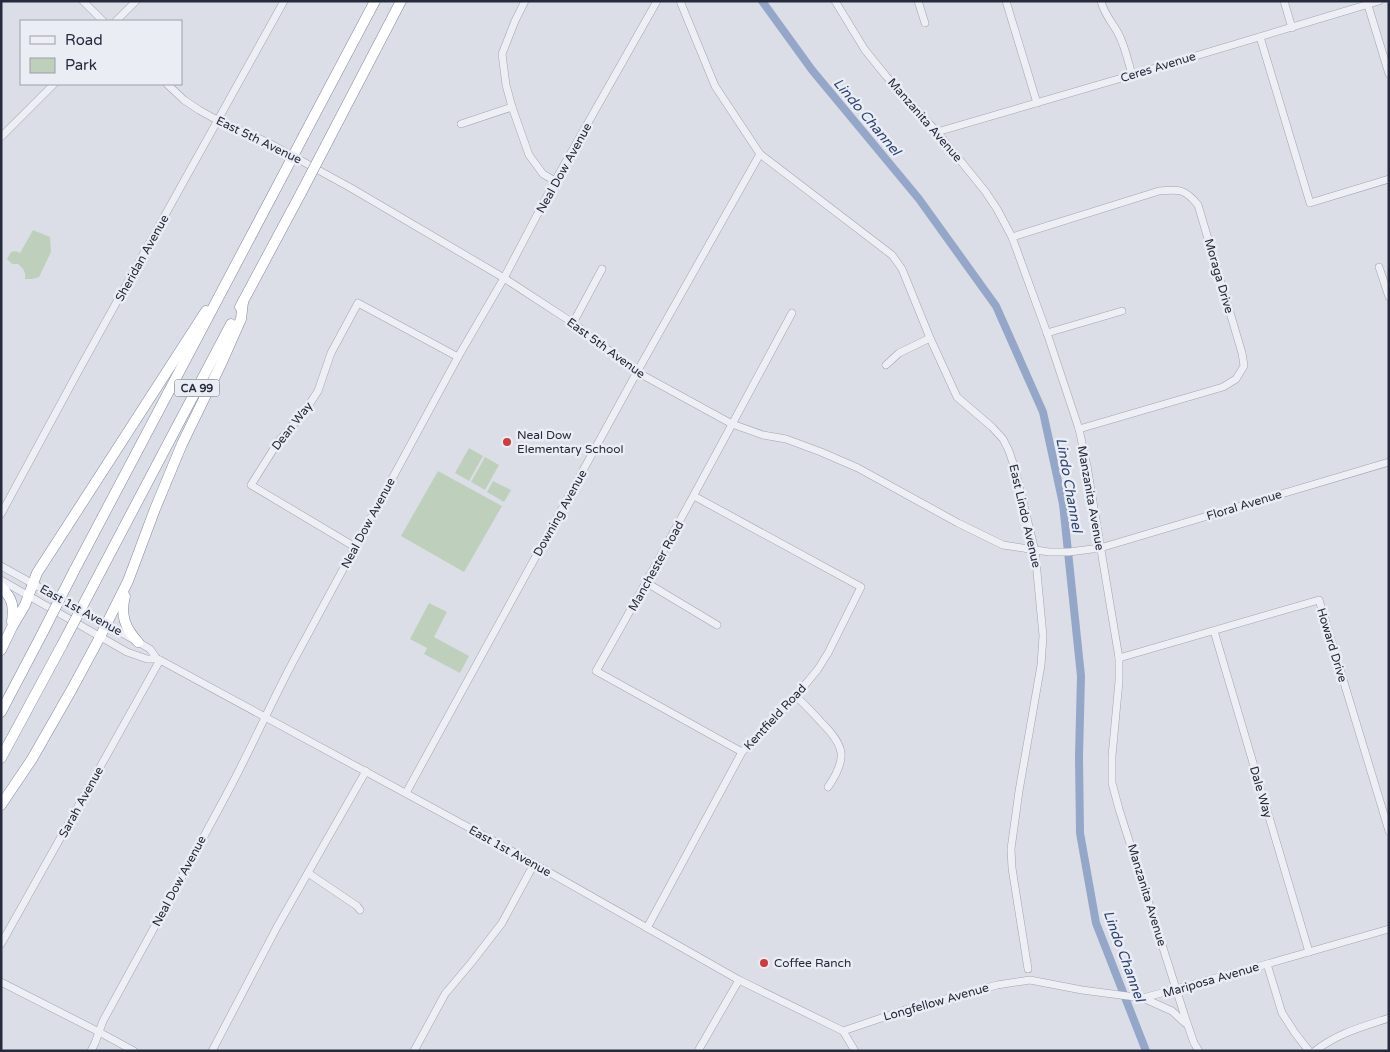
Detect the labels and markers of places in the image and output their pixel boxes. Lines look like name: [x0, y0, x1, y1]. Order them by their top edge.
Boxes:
place label: Neal Dow Elementary School: [517, 428, 624, 456]
marker: Neal Dow Elementary School: [501, 436, 513, 448]
place label: Coffee Ranch: [774, 956, 851, 970]
marker: Coffee Ranch: [758, 957, 770, 969]

